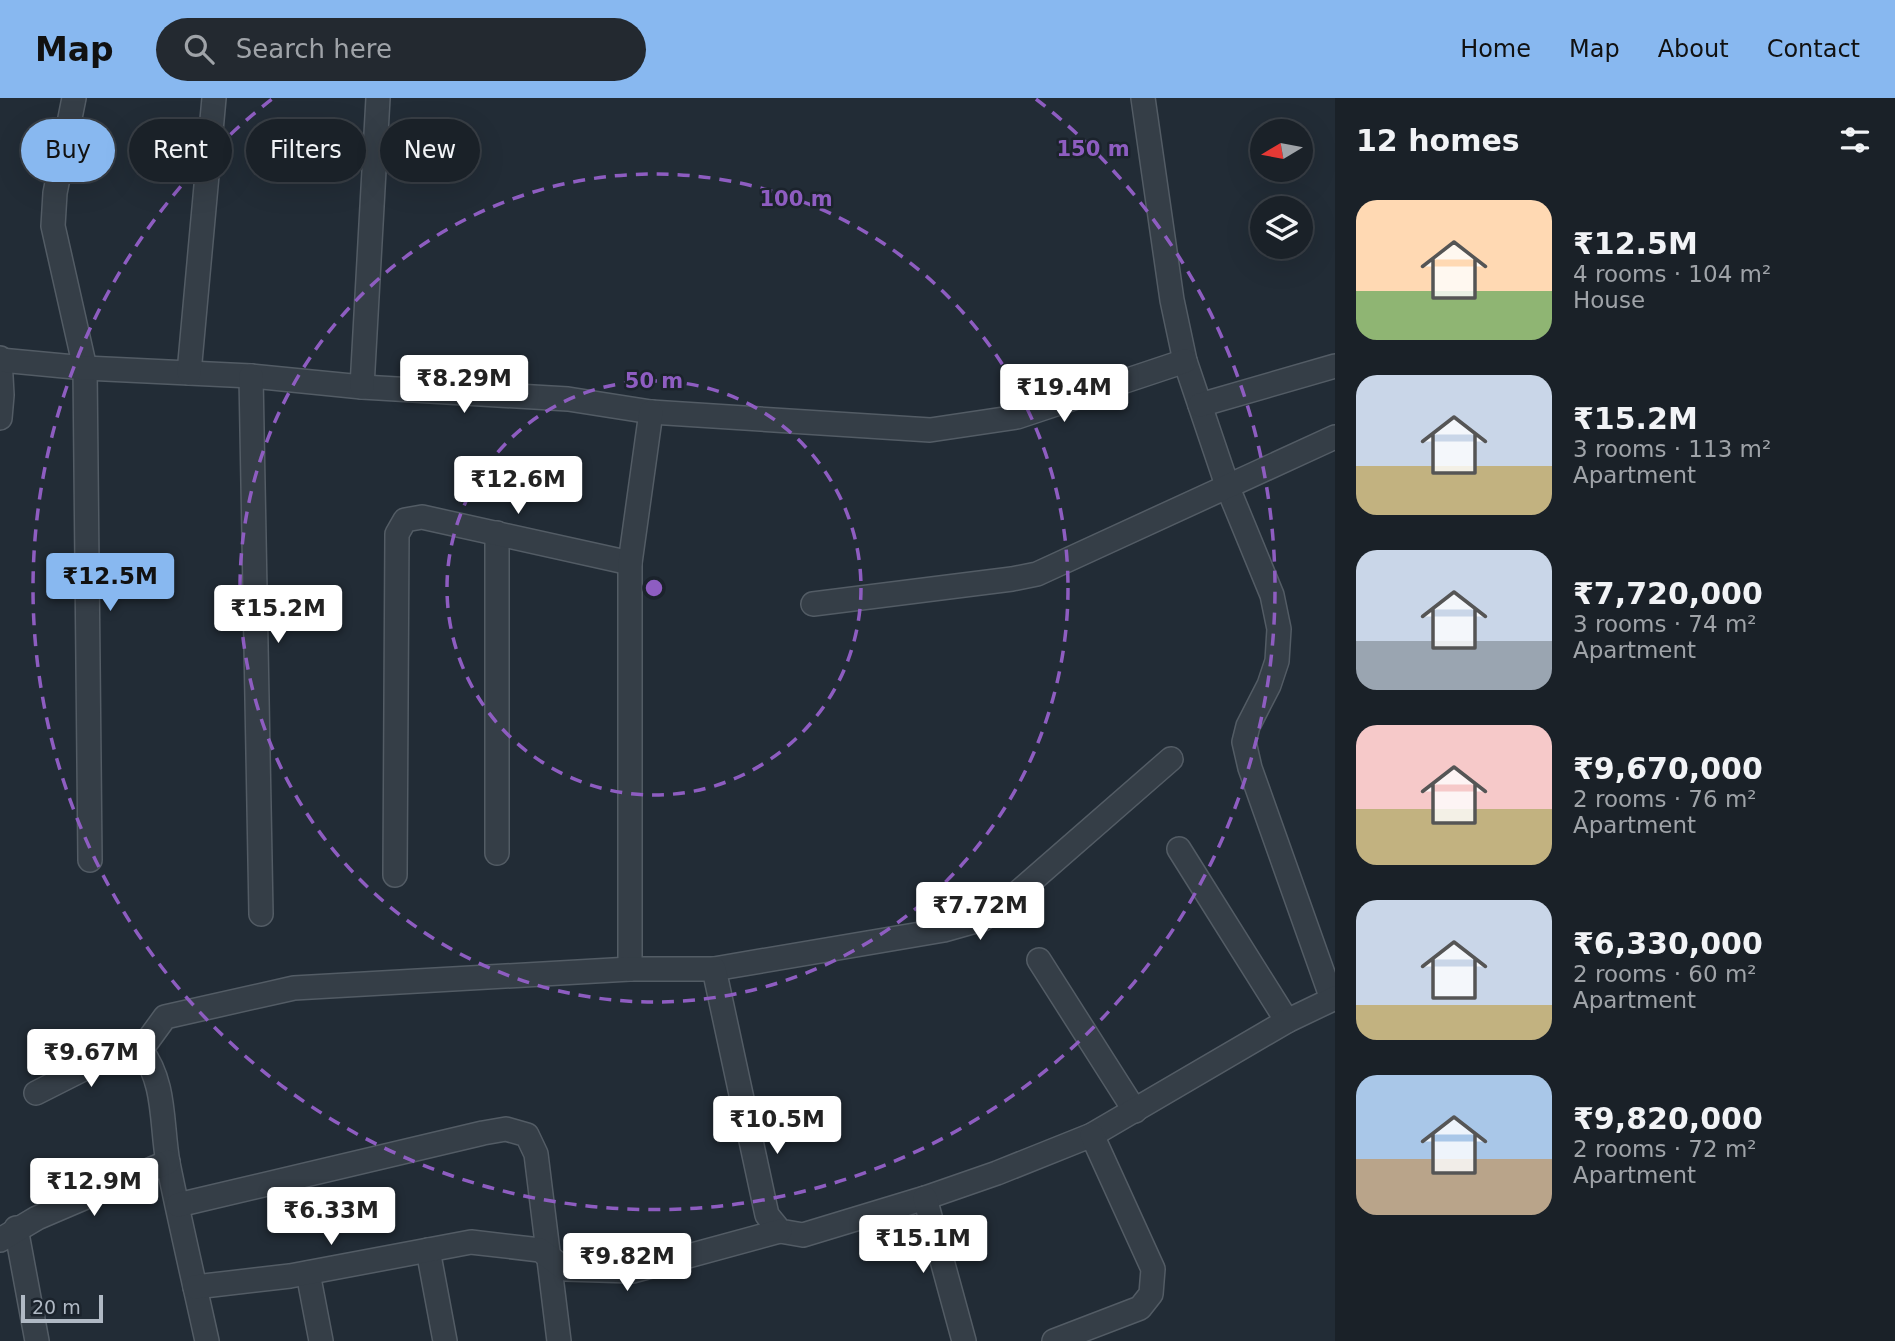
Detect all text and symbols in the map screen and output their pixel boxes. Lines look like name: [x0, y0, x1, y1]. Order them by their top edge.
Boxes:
search box: [156, 18, 646, 81]
text: Map: [35, 30, 114, 69]
icon: search: [180, 30, 218, 68]
text: Search here: [236, 34, 392, 64]
text: Home: [1460, 35, 1531, 63]
text: Map: [1569, 35, 1620, 63]
text: About: [1658, 35, 1729, 63]
text: Contact: [1767, 35, 1860, 63]
chip: Buy: [21, 119, 115, 182]
chip: Rent: [129, 119, 232, 182]
chip: Filters: [246, 119, 366, 182]
chip: New: [380, 119, 480, 182]
north arrow: [1250, 119, 1312, 182]
map controls: [1250, 119, 1313, 259]
icon: filters: [1836, 121, 1874, 159]
text: 12 homes: [1356, 123, 1520, 158]
text: 150 m: [1056, 137, 1130, 161]
text: 100 m: [759, 187, 833, 211]
button: layers: [1250, 196, 1313, 259]
text: ₹12.5M: [1573, 226, 1698, 261]
icon: home: [1412, 228, 1496, 312]
text: 4 rooms · 104 m²: [1573, 261, 1771, 287]
text: House: [1573, 287, 1645, 313]
pin: ₹8.29M: [407, 356, 521, 415]
pin: ₹19.4M: [1007, 364, 1121, 424]
text: ₹8.29M: [416, 365, 512, 391]
text: 50 m: [625, 369, 683, 393]
text: ₹19.4M: [1016, 374, 1112, 400]
text: ₹15.2M: [1573, 401, 1698, 436]
icon: home: [1412, 403, 1496, 487]
text: 3 rooms · 113 m²: [1573, 436, 1771, 462]
pin: ₹12.6M: [461, 456, 575, 516]
text: Apartment: [1573, 462, 1696, 488]
text: ₹12.6M: [470, 466, 566, 492]
pin: ₹12.5M: [53, 554, 167, 613]
text: ₹12.5M: [62, 563, 158, 589]
centre of rings: [642, 576, 666, 600]
text: ₹7,720,000: [1573, 576, 1763, 611]
icon: home: [1412, 578, 1496, 662]
pin: ₹15.2M: [221, 586, 335, 645]
text: ₹15.2M: [230, 595, 326, 621]
text: 3 rooms · 74 m²: [1573, 611, 1757, 637]
text: Apartment: [1573, 637, 1696, 663]
text: ₹9,670,000: [1573, 751, 1763, 786]
icon: home: [1412, 753, 1496, 837]
text: 2 rooms · 76 m²: [1573, 786, 1757, 812]
text: Apartment: [1573, 812, 1696, 838]
pin: ₹7.72M: [923, 882, 1037, 942]
text: ₹7.72M: [932, 892, 1028, 918]
text: ₹6,330,000: [1573, 926, 1763, 961]
icon: home: [1412, 928, 1496, 1012]
text: 2 rooms · 60 m²: [1573, 961, 1757, 987]
text: Apartment: [1573, 987, 1696, 1013]
pin: ₹9.67M: [34, 1030, 148, 1089]
text: ₹9.67M: [43, 1039, 139, 1065]
pin: ₹10.5M: [720, 1096, 834, 1156]
text: ₹9,820,000: [1573, 1101, 1763, 1136]
icon: home: [1412, 1103, 1496, 1187]
text: ₹10.5M: [729, 1106, 825, 1132]
text: 2 rooms · 72 m²: [1573, 1136, 1757, 1162]
pin: ₹12.9M: [37, 1158, 151, 1218]
text: Apartment: [1573, 1162, 1696, 1188]
text: ₹12.9M: [46, 1168, 142, 1194]
pin: ₹6.33M: [274, 1188, 388, 1247]
text: ₹6.33M: [283, 1197, 379, 1223]
pin: ₹15.1M: [866, 1216, 980, 1275]
text: ₹15.1M: [875, 1225, 971, 1251]
pin: ₹9.82M: [570, 1234, 684, 1293]
text: ₹9.82M: [579, 1243, 675, 1269]
scale bar: [21, 1292, 103, 1324]
text: 20 m: [32, 1296, 81, 1318]

